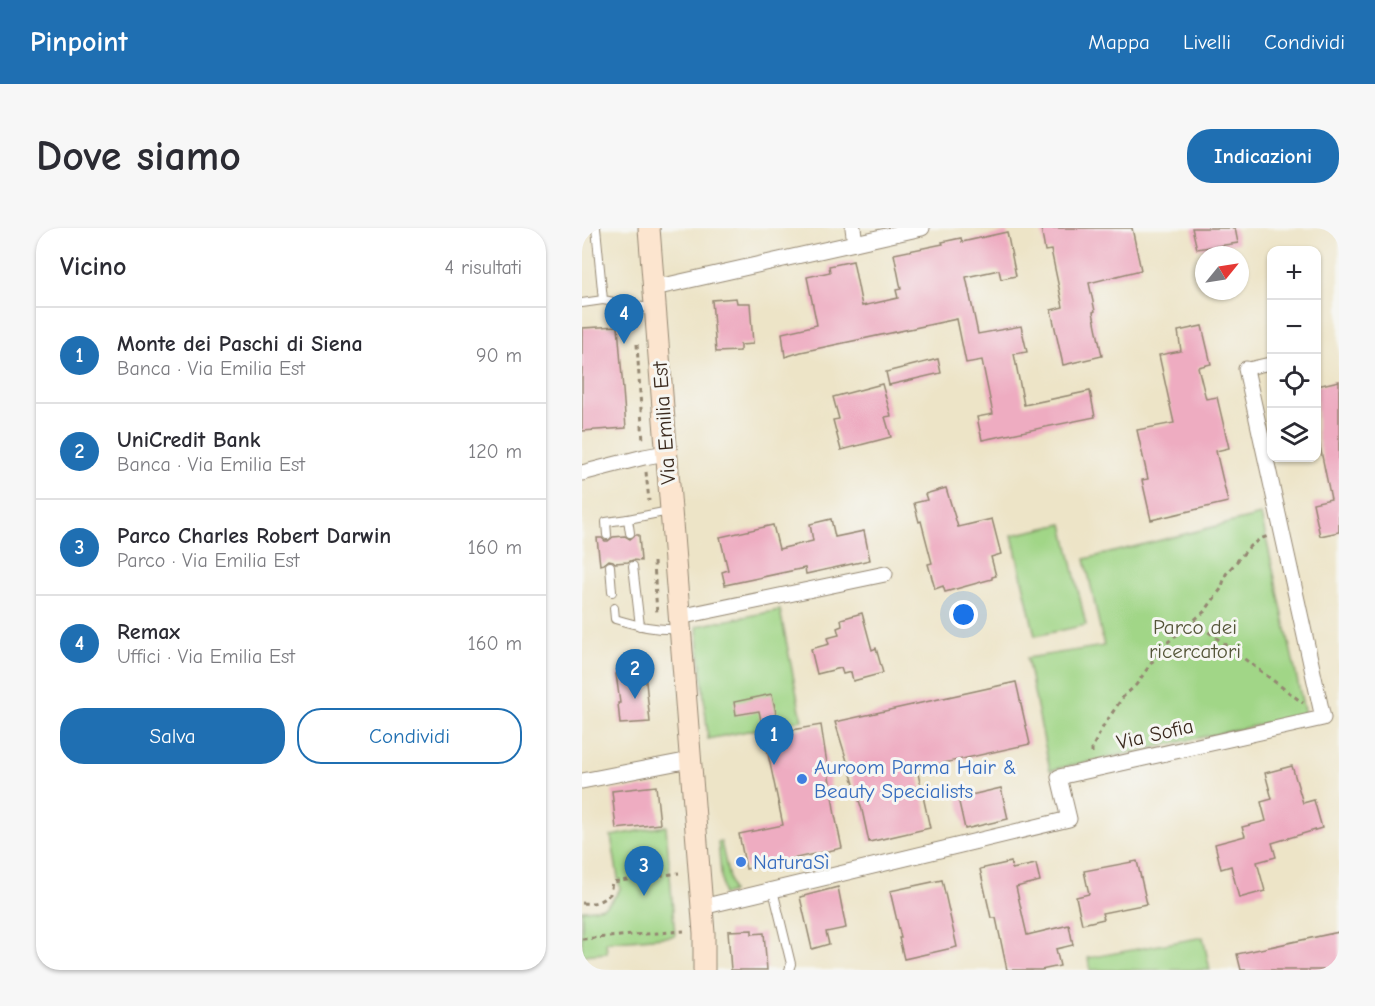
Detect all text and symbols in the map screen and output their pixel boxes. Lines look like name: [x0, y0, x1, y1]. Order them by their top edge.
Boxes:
text: Pinpoint: [30, 26, 128, 58]
text: Mappa: [1088, 30, 1150, 54]
text: Livelli: [1183, 30, 1231, 54]
text: Condividi: [1264, 30, 1345, 54]
button: Indicazioni: [1187, 129, 1339, 183]
text: Dove siamo: [36, 132, 241, 181]
north arrow: [1195, 246, 1249, 300]
map controls: [1267, 246, 1321, 462]
button: +: [1267, 246, 1321, 300]
text: Vicino: [60, 252, 126, 282]
text: 4 risultati: [445, 256, 522, 279]
pin: 4: [604, 294, 644, 344]
button: −: [1267, 300, 1321, 354]
text: Monte dei Paschi di Siena: [117, 331, 363, 357]
text: 1: [76, 344, 83, 367]
text: 90 m: [476, 344, 522, 367]
button: locate: [1267, 354, 1321, 408]
text: Banca · Via Emilia Est: [117, 357, 305, 380]
street label: Via Emilia Est: [648, 360, 680, 485]
button: layers: [1267, 408, 1321, 462]
text: UniCredit Bank: [117, 427, 260, 453]
text: 2: [75, 440, 84, 463]
text: 120 m: [468, 440, 522, 463]
text: Banca · Via Emilia Est: [117, 453, 305, 476]
text: Parco Charles Robert Darwin: [117, 523, 391, 549]
text: 3: [75, 536, 84, 559]
text: 160 m: [468, 536, 522, 559]
text: Parco · Via Emilia Est: [117, 549, 300, 572]
your location: [949, 600, 978, 629]
park label: Parco dei ricercatori: [1149, 615, 1241, 663]
text: Remax: [117, 619, 180, 645]
text: 4: [75, 632, 84, 655]
text: 160 m: [468, 632, 522, 655]
text: Uffici · Via Emilia Est: [117, 645, 295, 668]
pin: 2: [616, 650, 654, 699]
button: Salva: [60, 708, 285, 764]
button: Condividi: [297, 708, 522, 764]
street label: Via Sofia: [1114, 714, 1196, 754]
pin: 1: [754, 716, 794, 765]
place label: Auroom Parma Hair & Beauty Specialists: [814, 755, 1016, 803]
marker: Auroom Parma Hair & Beauty Specialists: [795, 772, 809, 786]
pin: 3: [624, 846, 664, 896]
place label: NaturaSì: [753, 850, 830, 874]
marker: NaturaSì: [734, 855, 748, 869]

